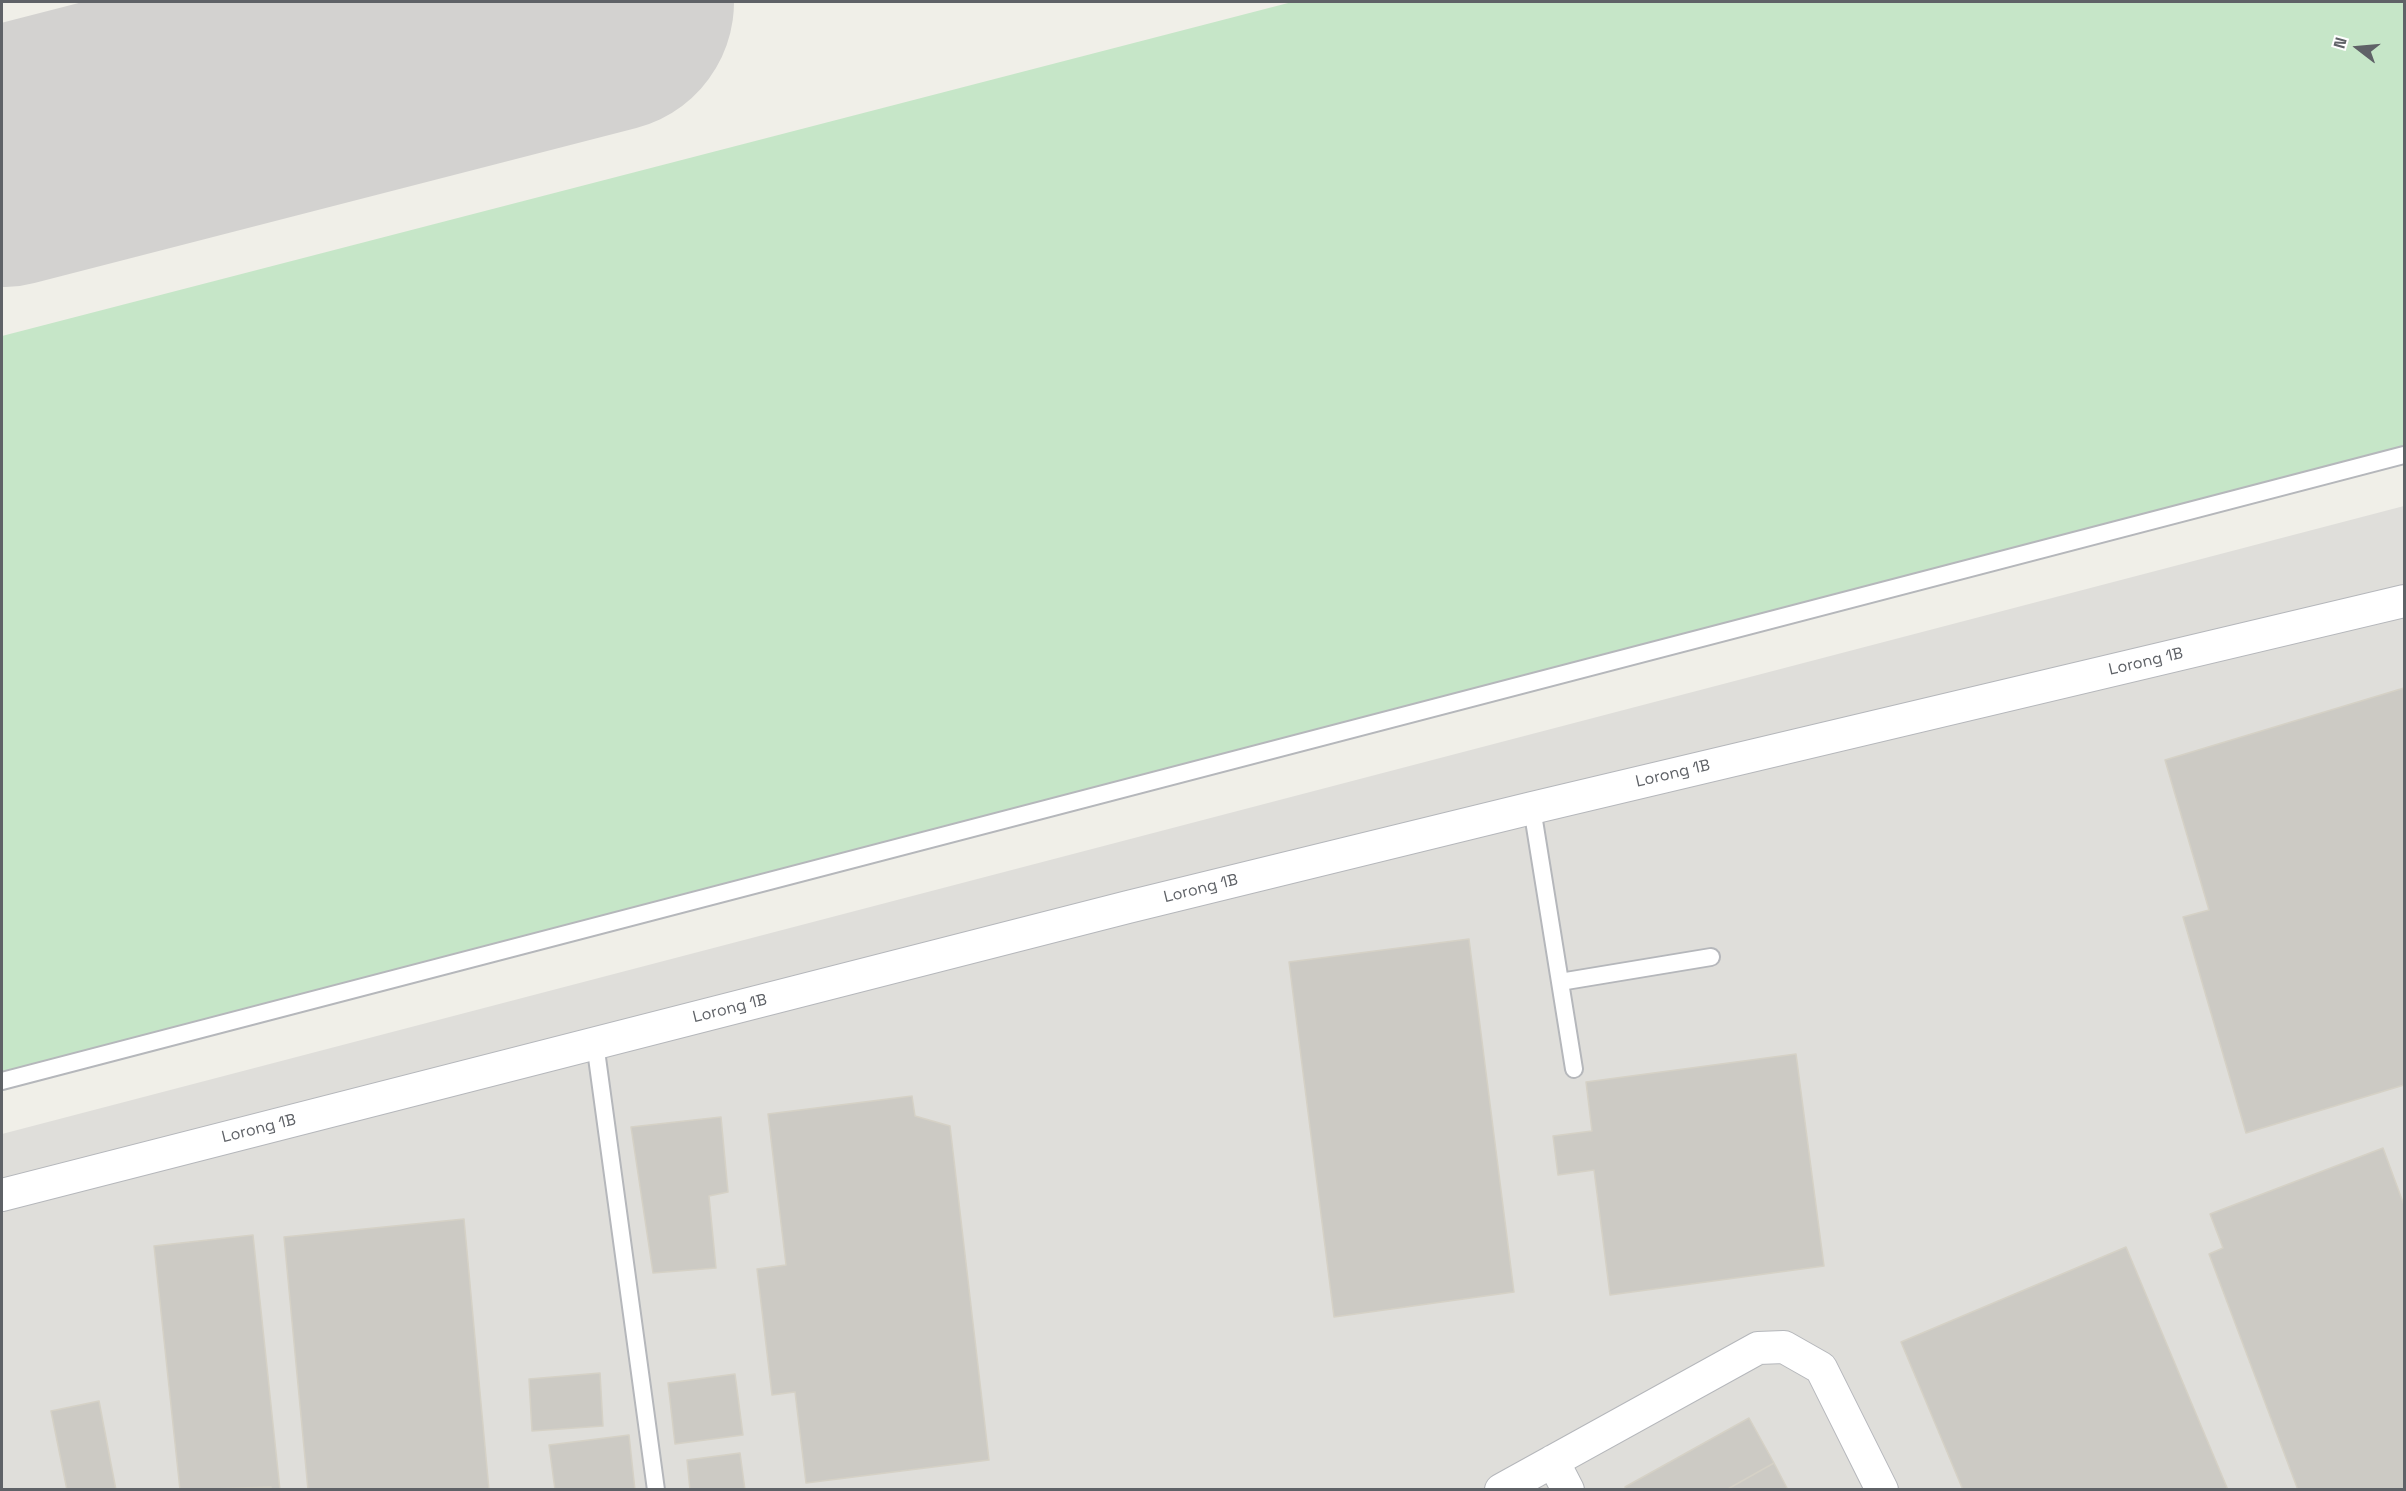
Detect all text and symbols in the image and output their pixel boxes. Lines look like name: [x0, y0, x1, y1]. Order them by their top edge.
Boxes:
north arrow: [2328, 18, 2388, 78]
text: N: [2329, 35, 2352, 51]
street label: Lorong 1B: [2107, 644, 2185, 680]
street label: Lorong 1B: [1634, 756, 1712, 792]
street label: Lorong 1B: [1162, 871, 1240, 907]
street label: Lorong 1B: [691, 991, 769, 1027]
street label: Lorong 1B: [220, 1111, 298, 1147]

